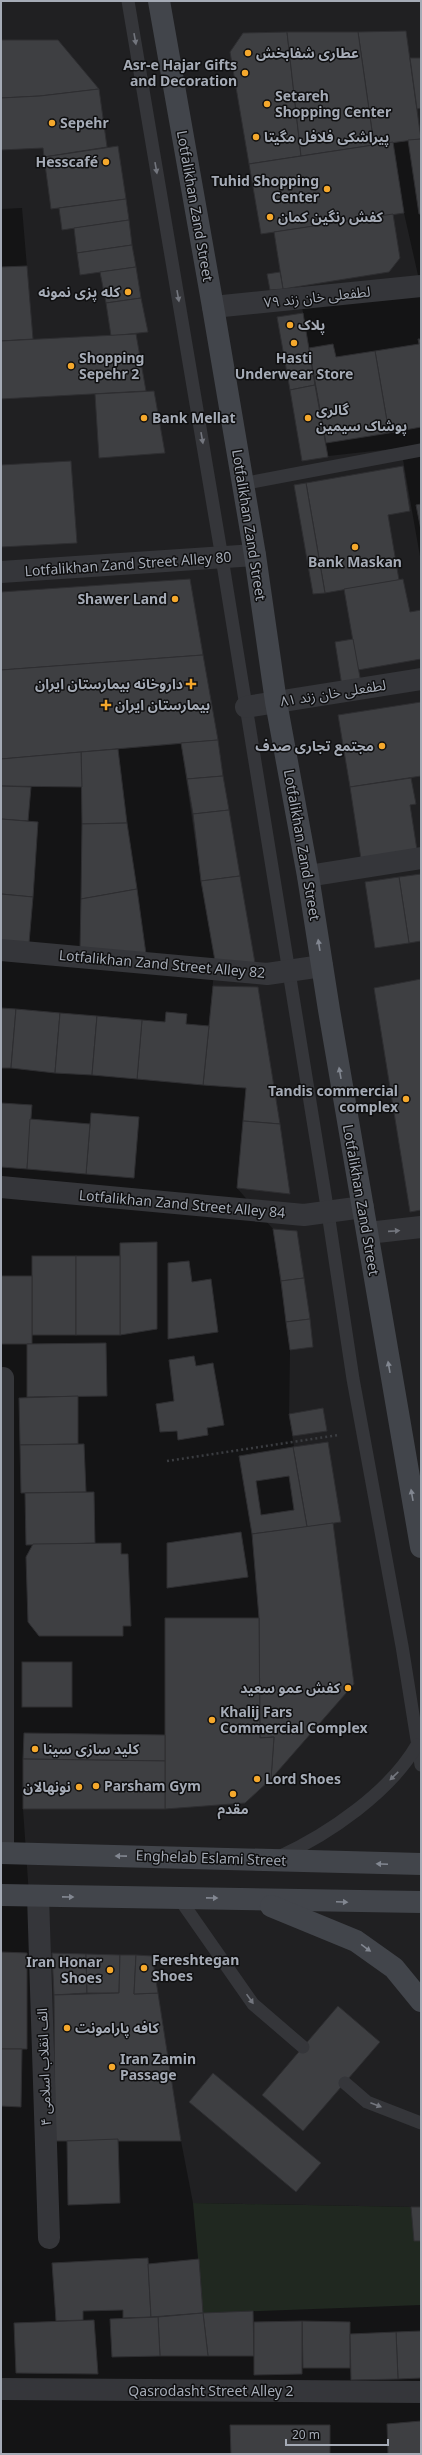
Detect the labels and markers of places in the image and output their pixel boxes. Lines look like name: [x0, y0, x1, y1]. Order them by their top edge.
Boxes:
place label: عطاری شفابخش: [256, 43, 359, 62]
marker: عطاری شفابخش: [243, 48, 253, 58]
place label: Asr-e Hajar Gifts and Decoration: [123, 55, 237, 90]
marker: Asr-e Hajar Gifts and Decoration: [240, 68, 250, 78]
place label: Setareh Shopping Center: [275, 86, 392, 121]
marker: Setareh Shopping Center: [262, 99, 272, 109]
place label: Sepehr: [60, 113, 109, 132]
marker: Sepehr: [47, 118, 57, 128]
place label: پیراشکی فلافل مگیتا: [264, 127, 389, 147]
marker: پیراشکی فلافل مگیتا: [251, 132, 261, 142]
place label: Hesscafé: [35, 152, 98, 171]
marker: Hesscafé: [101, 157, 111, 167]
place label: Tuhid Shopping Center: [211, 171, 320, 206]
marker: Tuhid Shopping Center: [322, 184, 332, 194]
place label: کفش رنگین کمان: [278, 207, 384, 226]
marker: کفش رنگین کمان: [265, 212, 275, 222]
place label: کله پزی نمونه: [38, 282, 121, 302]
marker: کله پزی نمونه: [123, 287, 133, 297]
place label: پلاک: [298, 315, 325, 335]
marker: پلاک: [285, 320, 295, 330]
marker: Hasti Underwear Store: [289, 338, 299, 348]
place label: Shopping Sepehr 2: [79, 348, 144, 383]
place label: Hasti Underwear Store: [235, 348, 353, 383]
marker: Shopping Sepehr 2: [66, 361, 76, 371]
place label: گالری پوشاک سیمین: [316, 400, 407, 436]
place label: Bank Mellat: [152, 408, 235, 427]
marker: Bank Mellat: [139, 413, 149, 423]
marker: گالری پوشاک سیمین: [303, 413, 313, 423]
marker: Bank Maskan: [350, 542, 360, 552]
place label: Bank Maskan: [308, 552, 402, 571]
place label: Shawer Land: [77, 589, 167, 608]
marker: Shawer Land: [170, 594, 180, 604]
place label: داروخانه بیمارستان ایران: [35, 674, 183, 693]
marker: داروخانه بیمارستان ایران: [186, 679, 196, 689]
place label: بیمارستان ایران: [115, 695, 210, 714]
marker: بیمارستان ایران: [100, 699, 112, 711]
place label: مجتمع تجاری صدف: [255, 736, 374, 756]
marker: مجتمع تجاری صدف: [377, 741, 387, 751]
place label: Tandis commercial complex: [268, 1081, 399, 1116]
marker: Tandis commercial complex: [401, 1094, 411, 1104]
place label: کفش عمو سعید: [240, 1678, 341, 1697]
marker: کفش عمو سعید: [343, 1683, 353, 1693]
place label: Khalij Fars Commercial Complex: [220, 1702, 368, 1737]
marker: Khalij Fars Commercial Complex: [207, 1715, 217, 1725]
place label: کلید سازی سینا: [43, 1739, 140, 1758]
marker: کلید سازی سینا: [30, 1744, 40, 1754]
place label: Lord Shoes: [265, 1769, 341, 1788]
marker: Lord Shoes: [252, 1774, 262, 1784]
place label: Parsham Gym: [104, 1776, 201, 1795]
place label: نونهالان: [23, 1777, 71, 1796]
marker: Parsham Gym: [91, 1781, 101, 1791]
marker: نونهالان: [74, 1782, 84, 1792]
marker: مقدم: [228, 1789, 238, 1799]
place label: مقدم: [217, 1799, 249, 1820]
place label: Fereshtegan Shoes: [152, 1950, 239, 1985]
place label: Iran Honar Shoes: [26, 1952, 103, 1987]
marker: Fereshtegan Shoes: [139, 1963, 149, 1973]
marker: Iran Honar Shoes: [105, 1965, 115, 1975]
place label: کافه پارامونت: [75, 2018, 160, 2038]
marker: کافه پارامونت: [62, 2023, 72, 2033]
place label: Iran Zamin Passage: [120, 2049, 196, 2084]
marker: Iran Zamin Passage: [107, 2062, 117, 2072]

